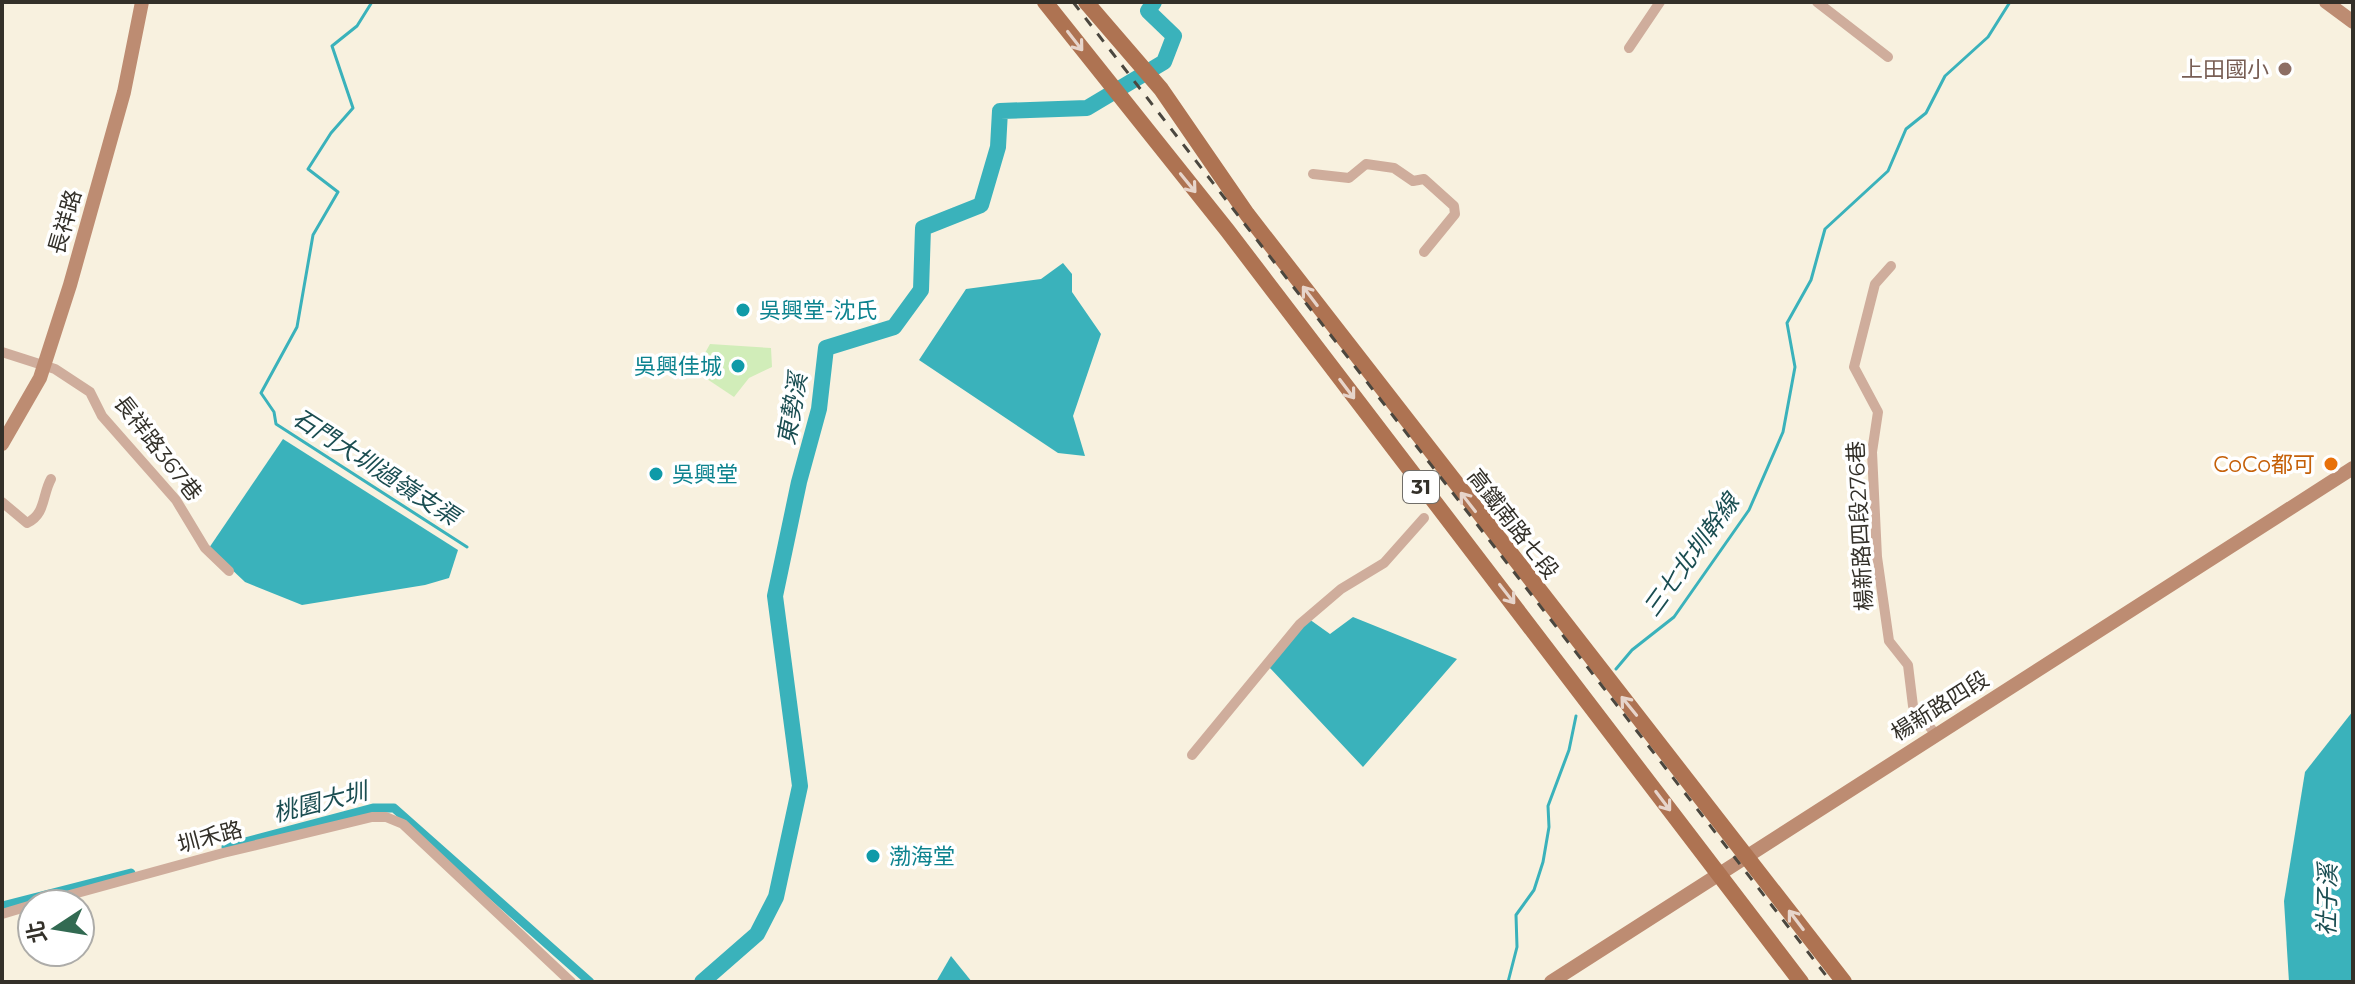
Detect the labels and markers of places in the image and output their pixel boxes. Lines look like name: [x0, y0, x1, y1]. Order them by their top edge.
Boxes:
place label: 上田國小: [2181, 56, 2269, 83]
marker: 上田國小: [2276, 60, 2294, 78]
place label: 吳興堂-沈氏: [759, 297, 877, 324]
marker: 吳興堂-沈氏: [734, 301, 752, 319]
place label: 吳興佳城: [634, 353, 722, 380]
marker: 吳興佳城: [729, 357, 747, 375]
place label: CoCo都可: [2213, 451, 2315, 478]
marker: CoCo都可: [2322, 455, 2340, 473]
place label: 吳興堂: [672, 461, 738, 488]
marker: 吳興堂: [647, 465, 665, 483]
place label: 渤海堂: [889, 843, 955, 870]
marker: 渤海堂: [864, 847, 882, 865]

